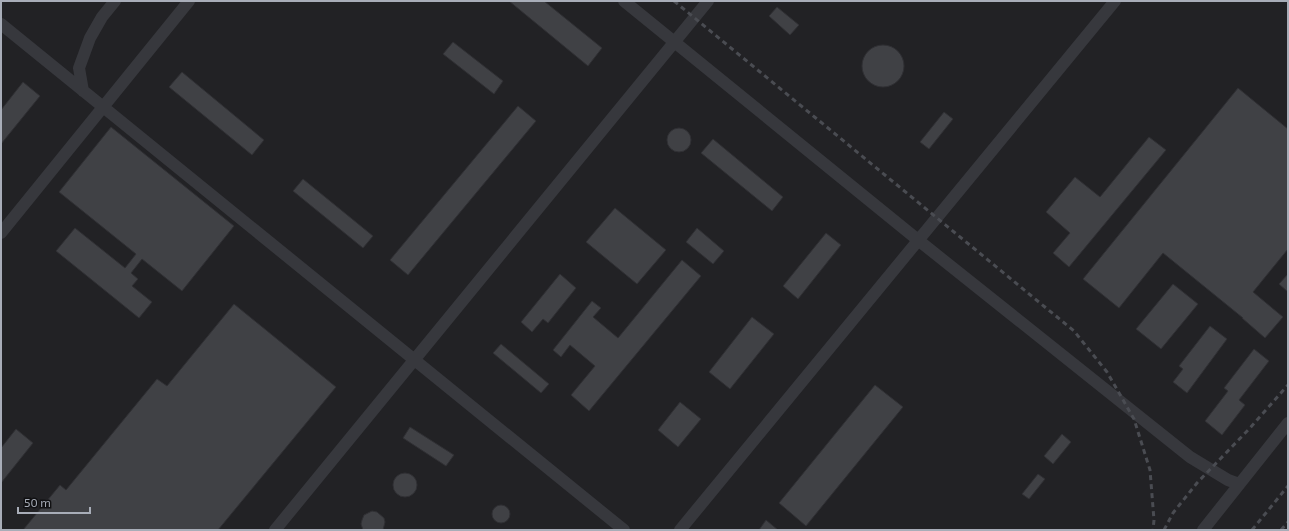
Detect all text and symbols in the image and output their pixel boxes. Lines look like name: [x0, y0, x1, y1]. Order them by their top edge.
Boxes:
scale bar: [18, 489, 90, 515]
text: 50 m: [24, 495, 51, 509]

